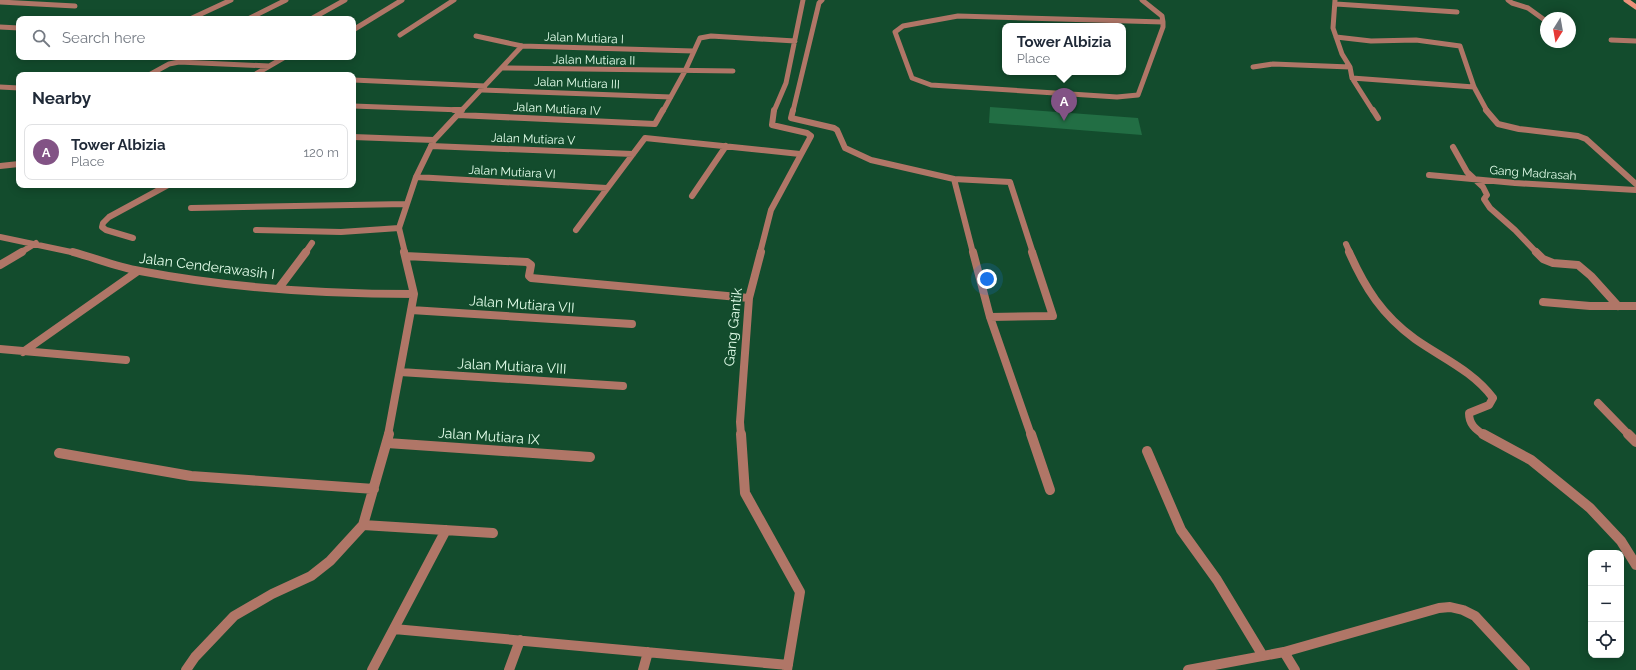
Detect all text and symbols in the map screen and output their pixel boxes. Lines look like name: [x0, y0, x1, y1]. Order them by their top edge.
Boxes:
north arrow: [1540, 12, 1576, 48]
search box: [16, 16, 356, 60]
popup: [1002, 23, 1126, 75]
icon: search: [30, 27, 52, 49]
text: Search here: [62, 29, 145, 47]
street label: Jalan Mutiara I: [544, 30, 624, 46]
text: Tower Albizia: [1017, 33, 1111, 51]
text: Place: [1017, 51, 1050, 66]
street label: Jalan Mutiara II: [553, 52, 635, 68]
street label: Jalan Mutiara III: [534, 75, 620, 91]
text: Nearby: [32, 88, 91, 108]
pin: A: [1051, 88, 1077, 121]
street label: Jalan Mutiara IV: [513, 100, 601, 118]
street label: Jalan Mutiara V: [491, 131, 575, 147]
text: Tower Albizia: [71, 136, 166, 154]
text: A: [42, 145, 50, 160]
text: 120 m: [303, 145, 339, 160]
text: Place: [71, 154, 104, 169]
street label: Jalan Mutiara VI: [468, 163, 556, 181]
street label: Gang Madrasah: [1489, 163, 1577, 183]
street label: Jalan Cenderawasih I: [138, 250, 276, 282]
your location: [977, 269, 997, 289]
street label: Gang Gantik: [721, 286, 745, 367]
street label: Jalan Mutiara VII: [469, 292, 575, 316]
street label: Jalan Mutiara VIII: [457, 355, 567, 377]
street label: Jalan Mutiara IX: [438, 424, 540, 448]
map controls: [1588, 550, 1624, 658]
button: +: [1588, 550, 1624, 586]
button: −: [1588, 586, 1624, 622]
button: locate: [1588, 622, 1624, 658]

